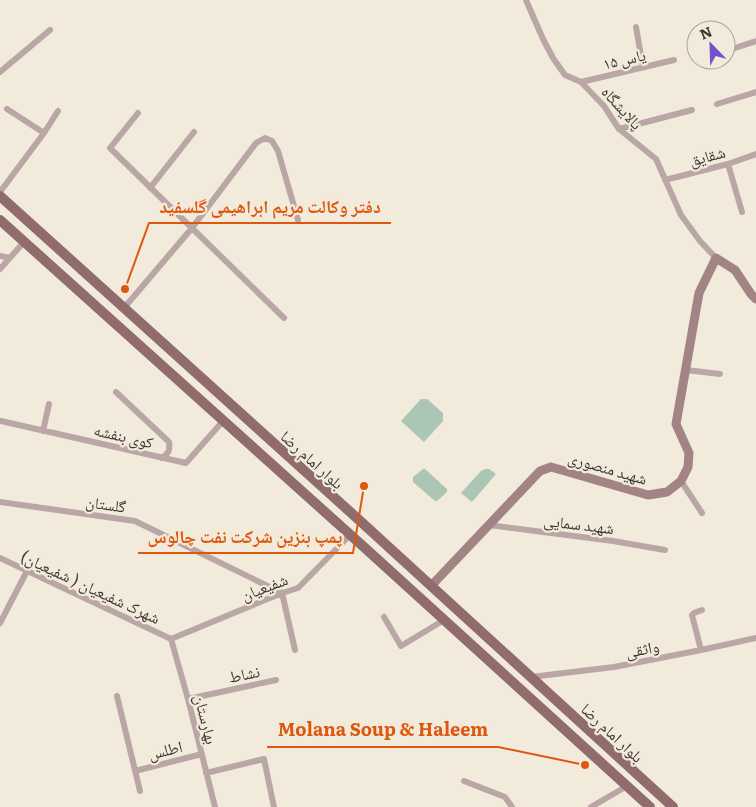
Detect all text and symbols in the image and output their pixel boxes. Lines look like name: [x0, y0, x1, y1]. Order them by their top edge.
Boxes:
north arrow: [686, 20, 736, 70]
text: N: [696, 21, 715, 44]
street label: یاس ۱۵: [600, 41, 648, 75]
street label: پالایشگاه: [597, 80, 649, 134]
street label: شقایق: [686, 139, 728, 171]
callout: دفتر وکالت مریم ابراهیمی گلسفید: [149, 190, 391, 223]
text: دفتر وکالت مریم ابراهیمی گلسفید: [159, 192, 381, 219]
street label: کوی بنفشه: [92, 417, 156, 454]
street label: بلوار امام رضا: [276, 424, 350, 494]
street label: شهید منصوری: [566, 444, 650, 490]
street label: گلستان: [84, 488, 128, 518]
street label: شهید سمایی: [542, 507, 616, 539]
callout: پمپ بنزین شرکت نفت چالوس: [138, 520, 353, 553]
text: پمپ بنزین شرکت نفت چالوس: [147, 522, 343, 549]
street label: شهرک شفیعیان ( شفیعیان): [17, 543, 165, 629]
street label: شفیعیان: [237, 566, 291, 606]
street label: واثقی: [623, 633, 661, 663]
street label: نشاط: [226, 658, 262, 688]
street label: بهارستان: [189, 692, 225, 746]
street label: بلوار امام رضا: [576, 697, 650, 767]
callout: Molana Soup & Haleem: [267, 714, 498, 747]
text: Molana Soup & Haleem: [278, 715, 488, 742]
street label: اطلس: [145, 733, 185, 765]

